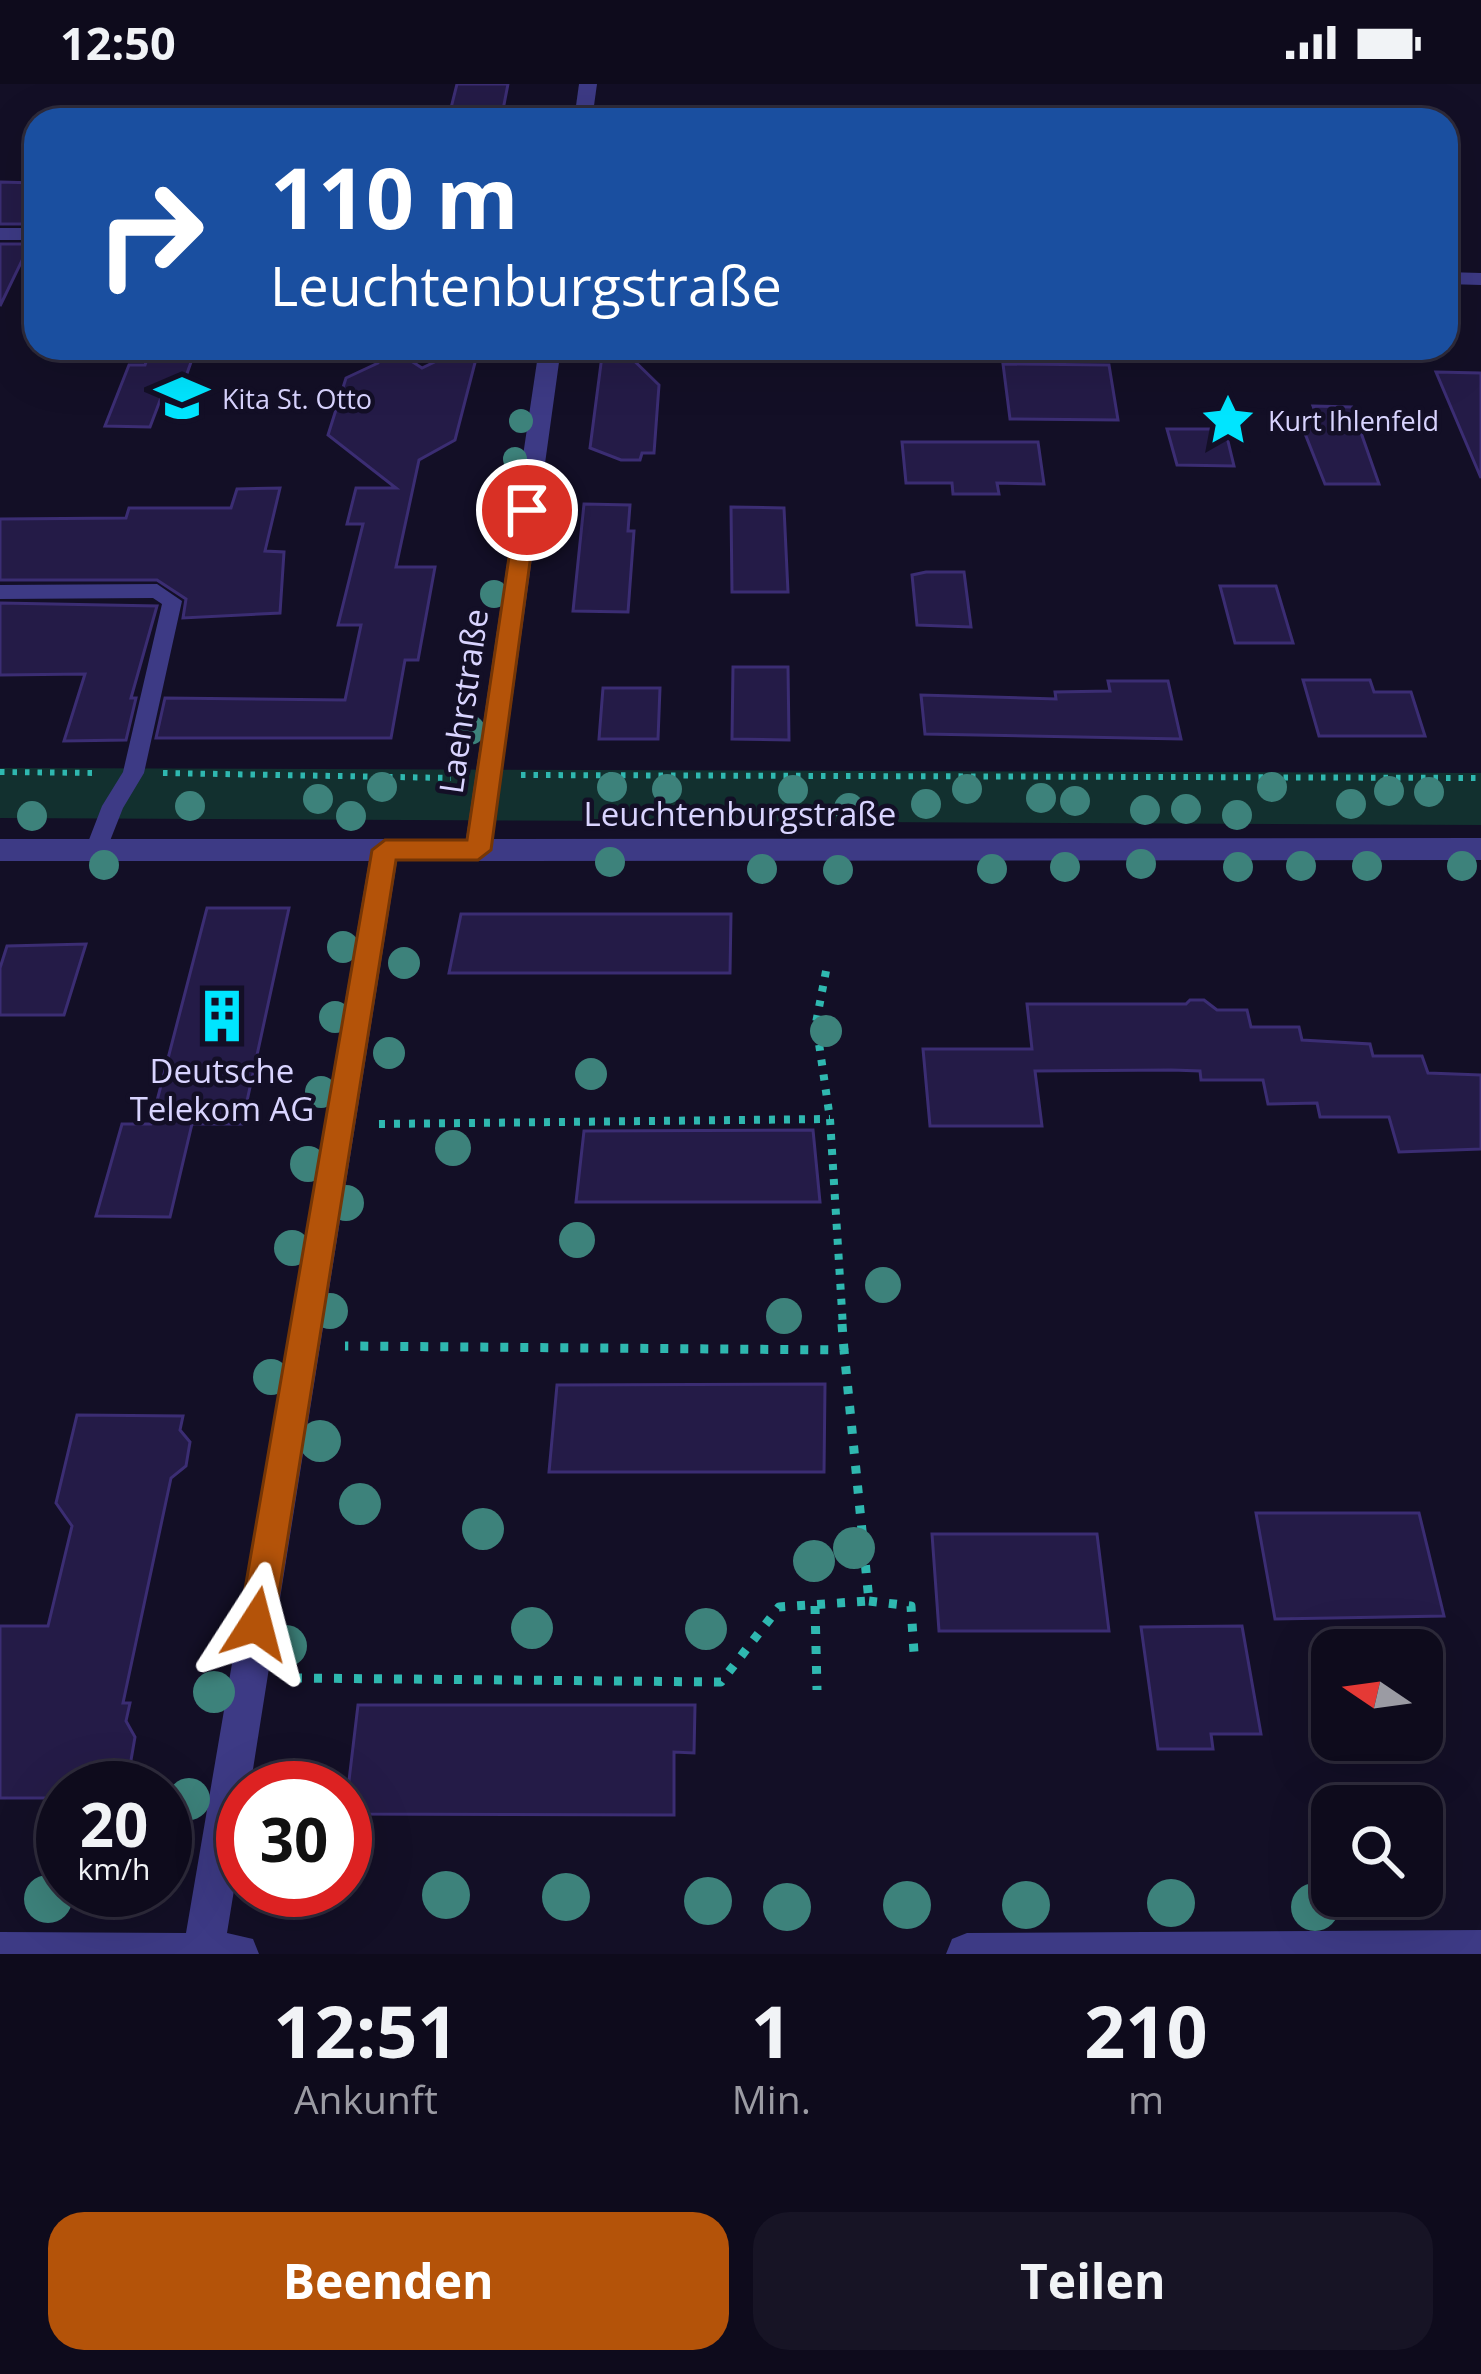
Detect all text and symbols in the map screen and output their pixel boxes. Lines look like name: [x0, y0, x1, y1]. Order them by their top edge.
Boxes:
text: 12:50: [60, 12, 176, 73]
text: 110 m: [270, 139, 518, 254]
icon: right: [72, 156, 228, 312]
text: Leuchtenburgstraße: [270, 248, 782, 322]
school or university icon: Kita St. Otto: [153, 369, 211, 427]
place label: Kita St. Otto: [222, 380, 372, 417]
place icon: Kurt Ihlenfeld: [1199, 391, 1257, 449]
place label: Kurt Ihlenfeld: [1268, 402, 1439, 439]
pin: [476, 459, 578, 561]
icon: arrive: [494, 477, 560, 543]
street label: Laehrstraße: [428, 606, 498, 796]
street label: Leuchtenburgstraße: [584, 791, 896, 836]
building icon: Deutsche Telekom AG: [193, 987, 251, 1045]
place label: Deutsche Telekom AG: [130, 1048, 314, 1131]
position arrow: [193, 1561, 319, 1687]
north arrow: [1311, 1629, 1443, 1761]
map controls: [1311, 1629, 1443, 1917]
speed limit sign: 30: [216, 1761, 372, 1917]
text: 20: [80, 1783, 148, 1865]
button: search: [1311, 1785, 1443, 1917]
text: km/h: [78, 1848, 150, 1889]
text: 12:51: [273, 1981, 459, 2079]
text: 1: [751, 1981, 792, 2079]
text: 210: [1084, 1981, 1208, 2079]
text: Ankunft: [294, 2072, 438, 2125]
text: Min.: [732, 2072, 811, 2125]
text: m: [1128, 2072, 1164, 2125]
button: Beenden: [48, 2212, 729, 2350]
button: Teilen: [753, 2212, 1433, 2350]

